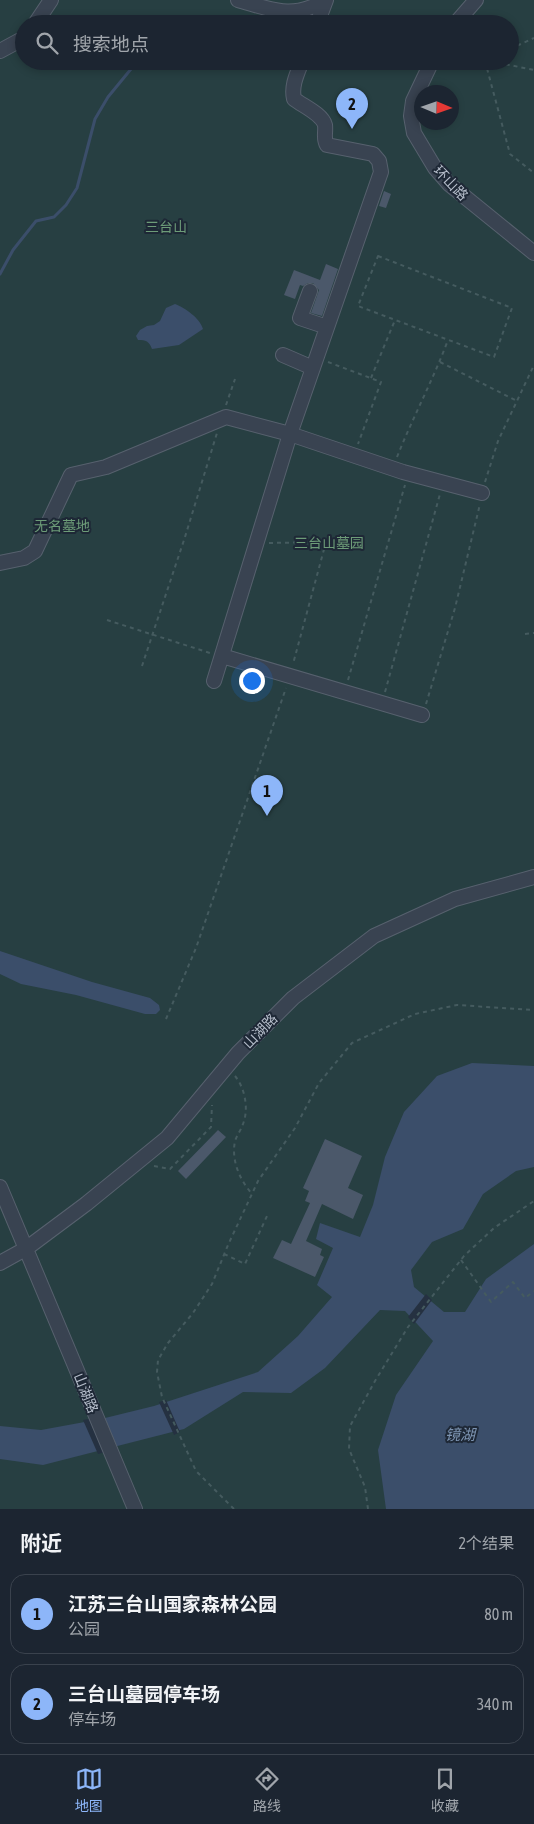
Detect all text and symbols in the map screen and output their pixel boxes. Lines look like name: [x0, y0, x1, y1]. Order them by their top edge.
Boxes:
search box: [15, 15, 519, 70]
icon: search: [33, 29, 61, 57]
text: 搜索地点: [73, 33, 149, 55]
north arrow: [414, 85, 459, 130]
pin: 2: [336, 88, 368, 129]
street label: 环山路: [431, 162, 471, 204]
park label: 三台山: [145, 219, 187, 235]
park label: 无名墓地: [34, 518, 90, 534]
park label: 三台山墓园: [294, 535, 364, 551]
your location: [239, 668, 265, 694]
pin: 1: [251, 775, 283, 816]
street label: 山湖路: [240, 1010, 280, 1052]
street label: 山湖路: [71, 1371, 101, 1415]
water label: 镜湖: [445, 1426, 477, 1443]
text: 附近: [20, 1531, 62, 1555]
text: 2个结果: [458, 1534, 514, 1552]
text: 江苏三台山国家森林公园: [68, 1593, 277, 1615]
text: 1: [33, 1605, 41, 1623]
text: 80 m: [484, 1605, 513, 1623]
text: 公园: [68, 1620, 100, 1638]
text: 三台山墓园停车场: [68, 1683, 220, 1705]
text: 2: [33, 1695, 41, 1713]
text: 340 m: [477, 1695, 513, 1713]
text: 停车场: [68, 1710, 116, 1728]
tab: 地图: [75, 1765, 103, 1815]
tab: 路线: [253, 1765, 281, 1815]
tab: 收藏: [431, 1765, 459, 1815]

